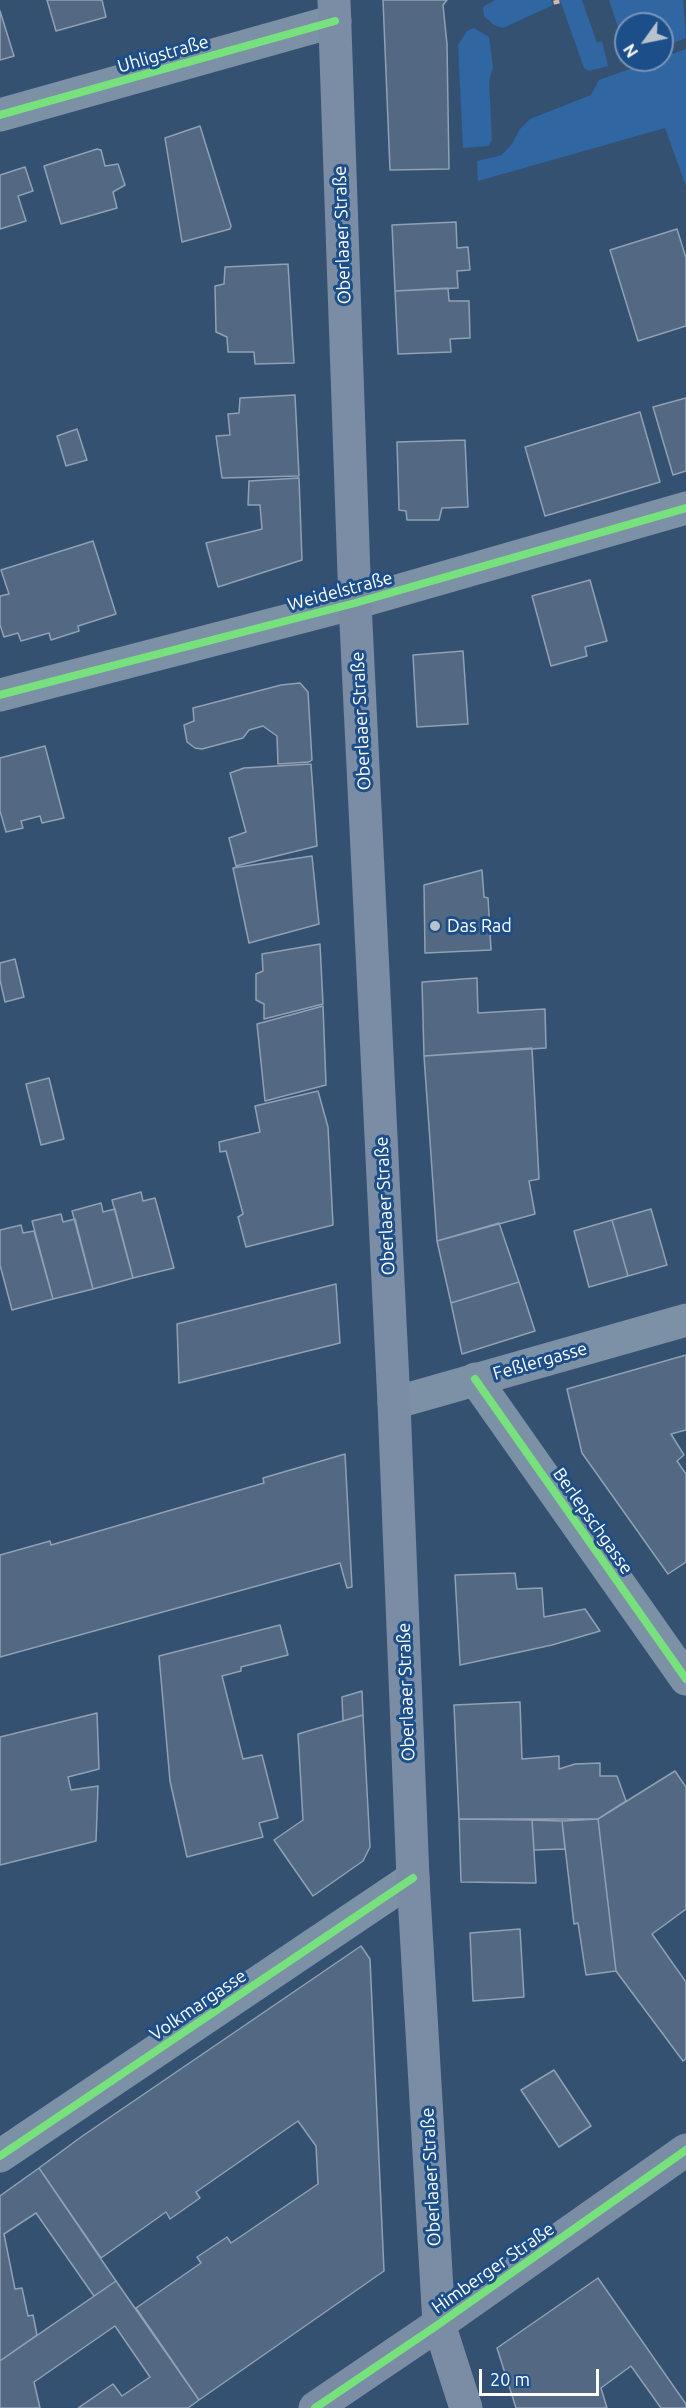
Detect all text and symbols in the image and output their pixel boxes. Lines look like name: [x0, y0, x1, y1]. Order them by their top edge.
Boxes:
north arrow: [614, 12, 674, 72]
street label: Uhligstraße: [115, 31, 211, 77]
text: N: [620, 41, 641, 61]
street label: Oberlaaer Straße: [329, 165, 355, 305]
street label: Weidelstraße: [285, 567, 395, 615]
street label: Oberlaaer Straße: [347, 651, 375, 791]
place label: Das Rad: [447, 915, 512, 937]
marker: Das Rad: [428, 919, 442, 933]
street label: Oberlaaer Straße: [371, 1136, 399, 1276]
street label: Feßlergasse: [490, 1337, 590, 1385]
street label: Berlepschgasse: [548, 1464, 638, 1578]
street label: Oberlaaer Straße: [393, 1622, 419, 1762]
street label: Volkmargasse: [146, 1965, 250, 2045]
street label: Oberlaaer Straße: [417, 2107, 445, 2247]
street label: Himberger Straße: [428, 2218, 558, 2318]
scale bar: [482, 2357, 602, 2395]
text: 20 m: [490, 2369, 530, 2389]

